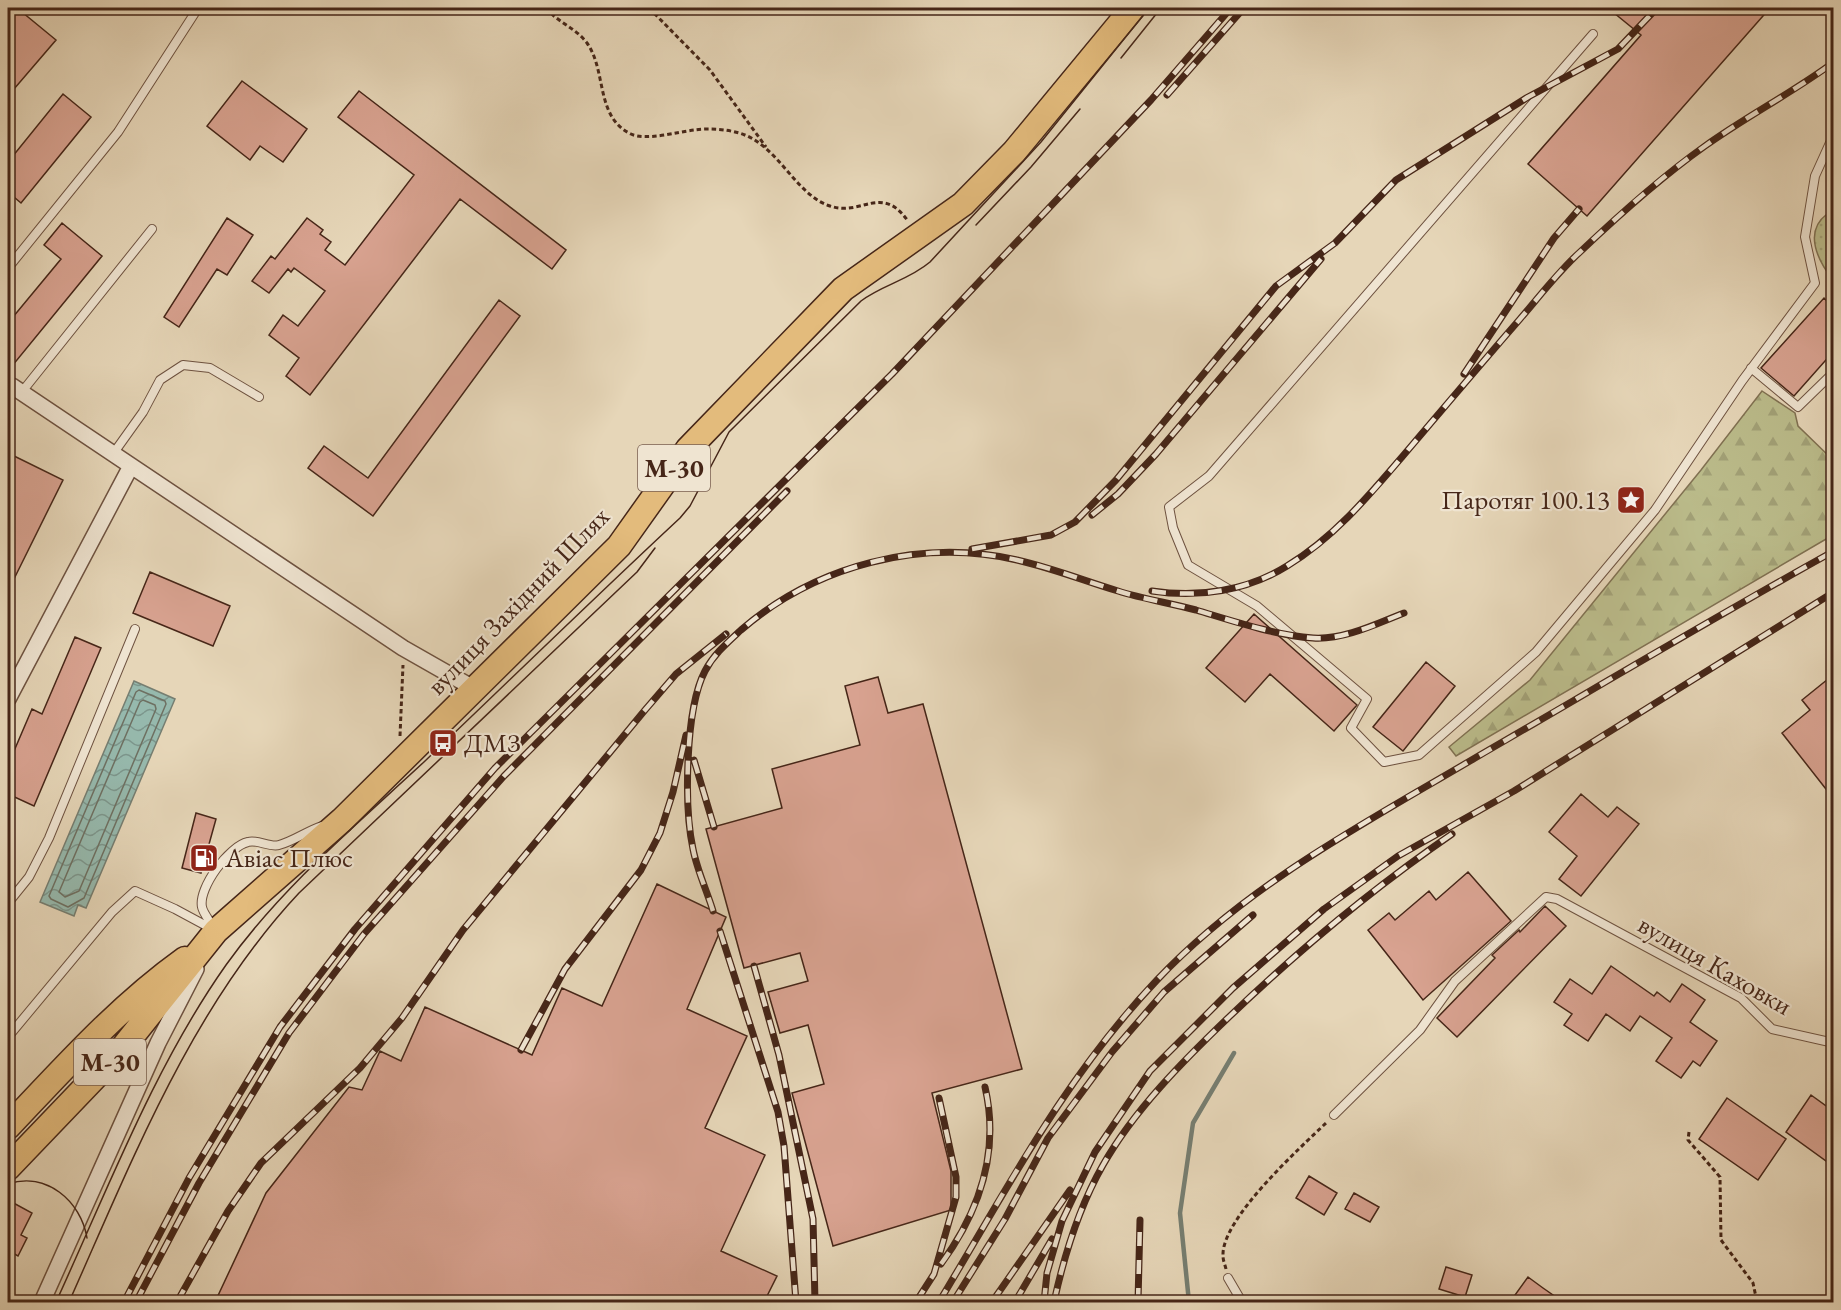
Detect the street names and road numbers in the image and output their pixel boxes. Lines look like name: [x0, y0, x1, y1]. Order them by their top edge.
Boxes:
road number: М-30: [638, 445, 710, 491]
street label: вулиця Західний Шлях: [419, 499, 617, 702]
street label: вулиця Каховки: [1632, 906, 1799, 1023]
road number: М-30: [74, 1039, 146, 1085]

